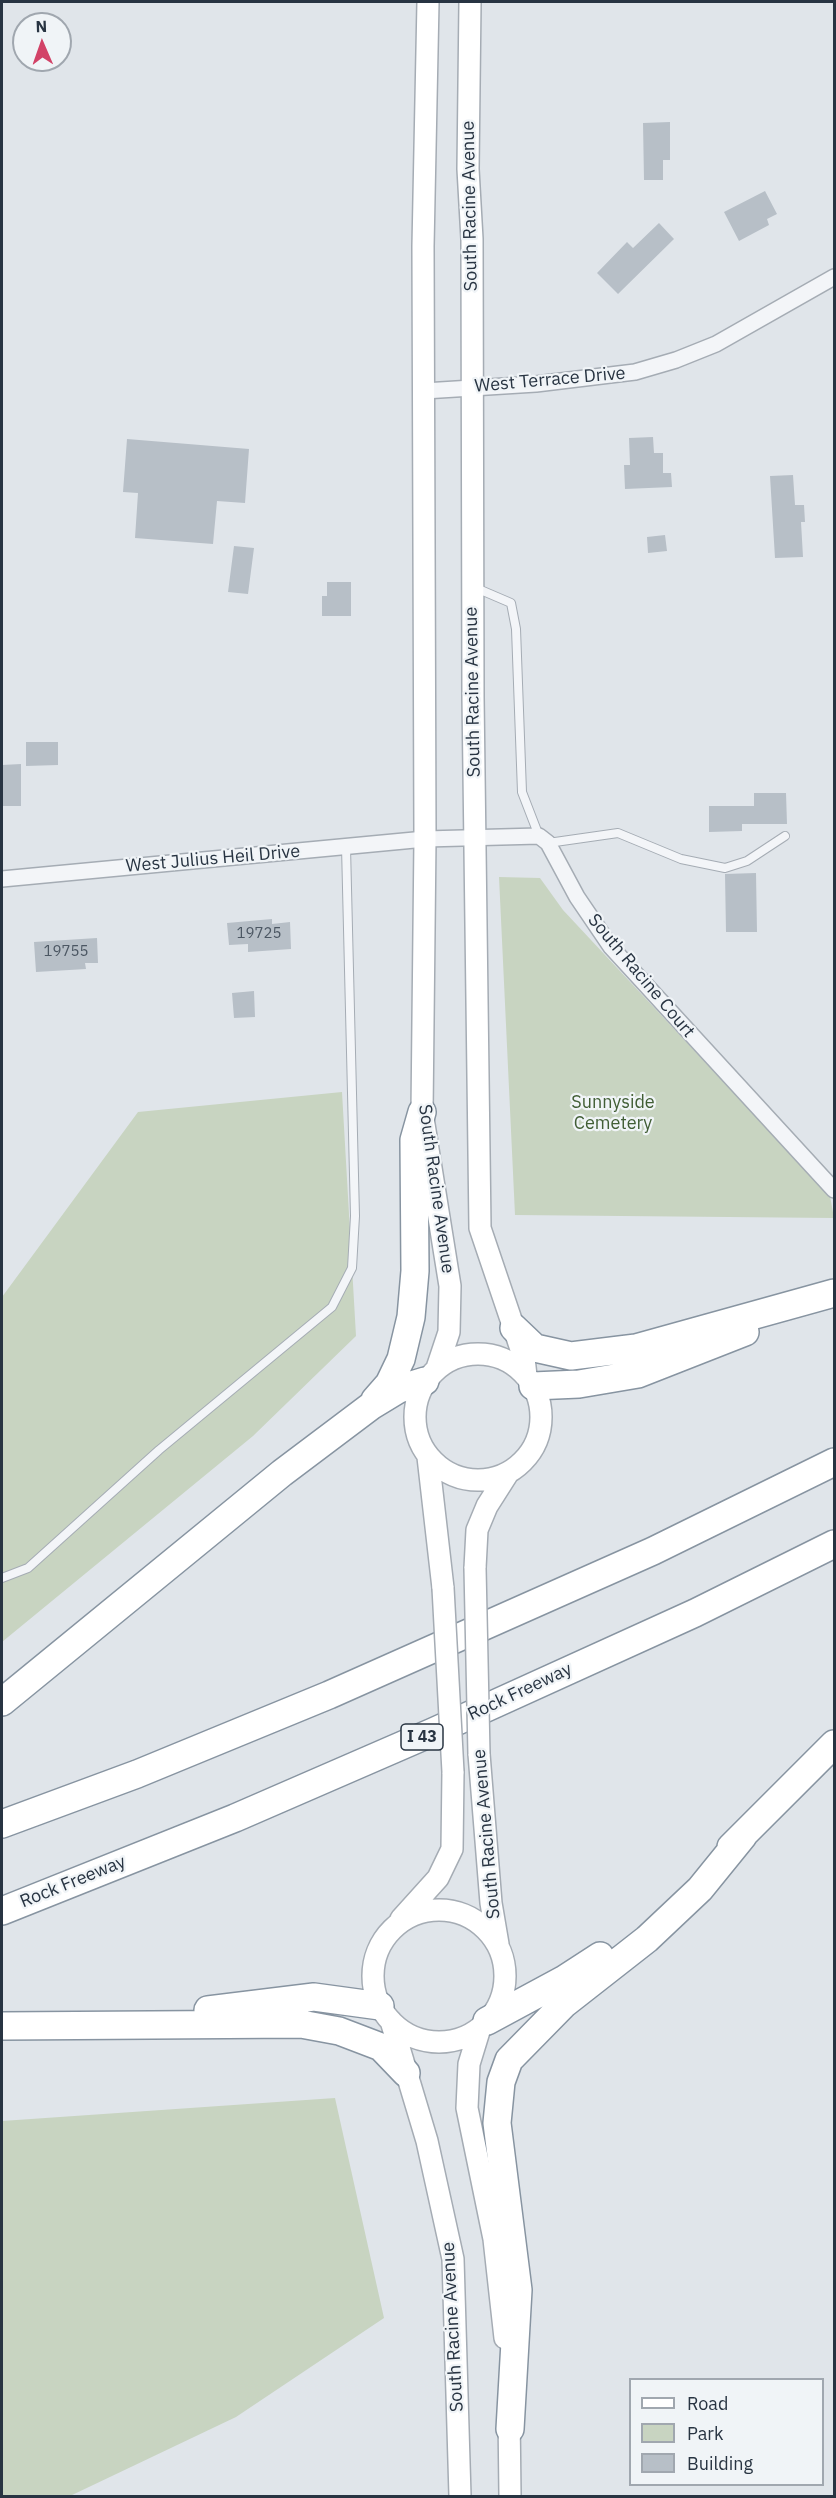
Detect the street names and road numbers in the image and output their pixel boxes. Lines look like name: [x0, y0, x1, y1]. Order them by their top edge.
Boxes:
street label: South Racine Avenue: [458, 121, 482, 291]
street label: West Terrace Drive: [474, 363, 626, 397]
street label: South Racine Avenue: [461, 607, 485, 777]
street label: West Julius Heil Drive: [125, 841, 301, 877]
street label: South Racine Court: [583, 910, 699, 1042]
street label: South Racine Avenue: [413, 1103, 459, 1275]
street label: Rock Freeway: [465, 1659, 575, 1725]
road number: I 43: [401, 1724, 443, 1750]
street label: South Racine Avenue: [469, 1748, 505, 1920]
street label: Rock Freeway: [17, 1851, 129, 1913]
street label: South Racine Avenue: [438, 2241, 468, 2413]

